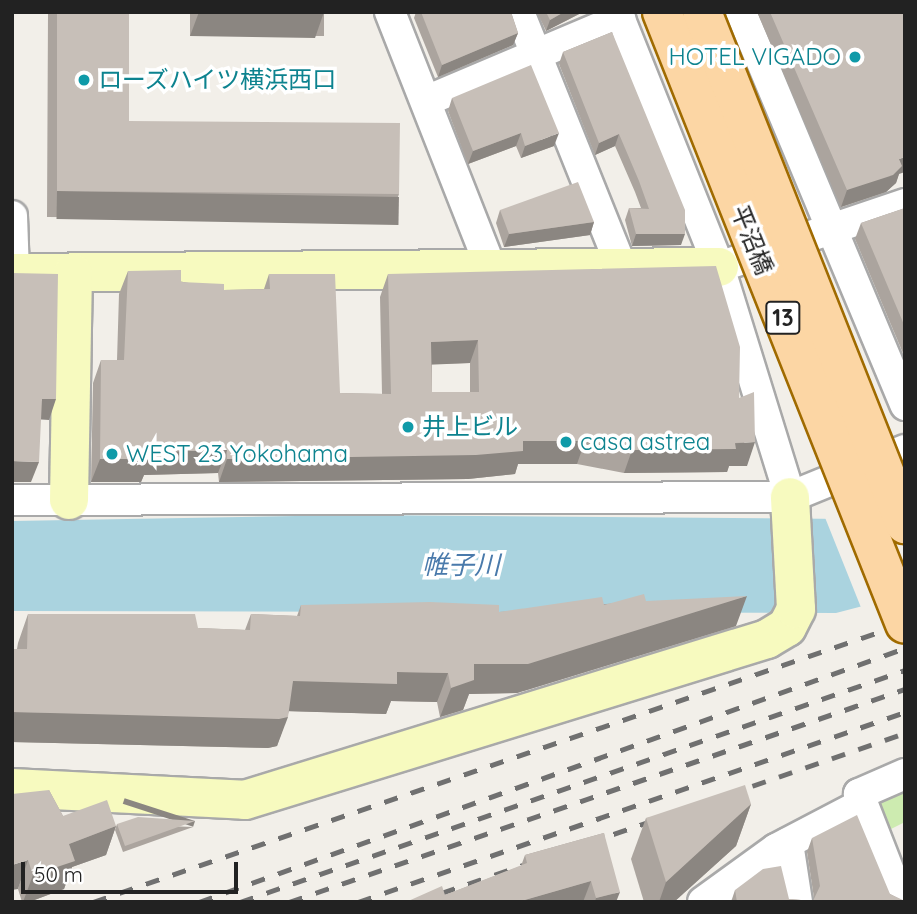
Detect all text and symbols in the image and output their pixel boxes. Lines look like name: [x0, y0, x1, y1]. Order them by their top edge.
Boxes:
place label: HOTEL VIGADO: [669, 43, 841, 71]
marker: HOTEL VIGADO: [847, 49, 863, 65]
place label: ローズハイツ横浜西口: [98, 66, 338, 94]
marker: ローズハイツ横浜西口: [76, 72, 92, 88]
street label: 平沼橋: [725, 201, 779, 279]
road number: 13: [764, 298, 802, 338]
place label: 井上ビル: [422, 413, 518, 441]
marker: 井上ビル: [400, 419, 416, 435]
place label: casa astrea: [580, 428, 710, 456]
marker: casa astrea: [558, 434, 574, 450]
place label: WEST 23 Yokohama: [126, 440, 348, 468]
marker: WEST 23 Yokohama: [104, 446, 120, 462]
water label: 帷子川: [422, 549, 500, 581]
scale bar: [24, 848, 242, 892]
text: 50 m: [34, 861, 83, 887]

